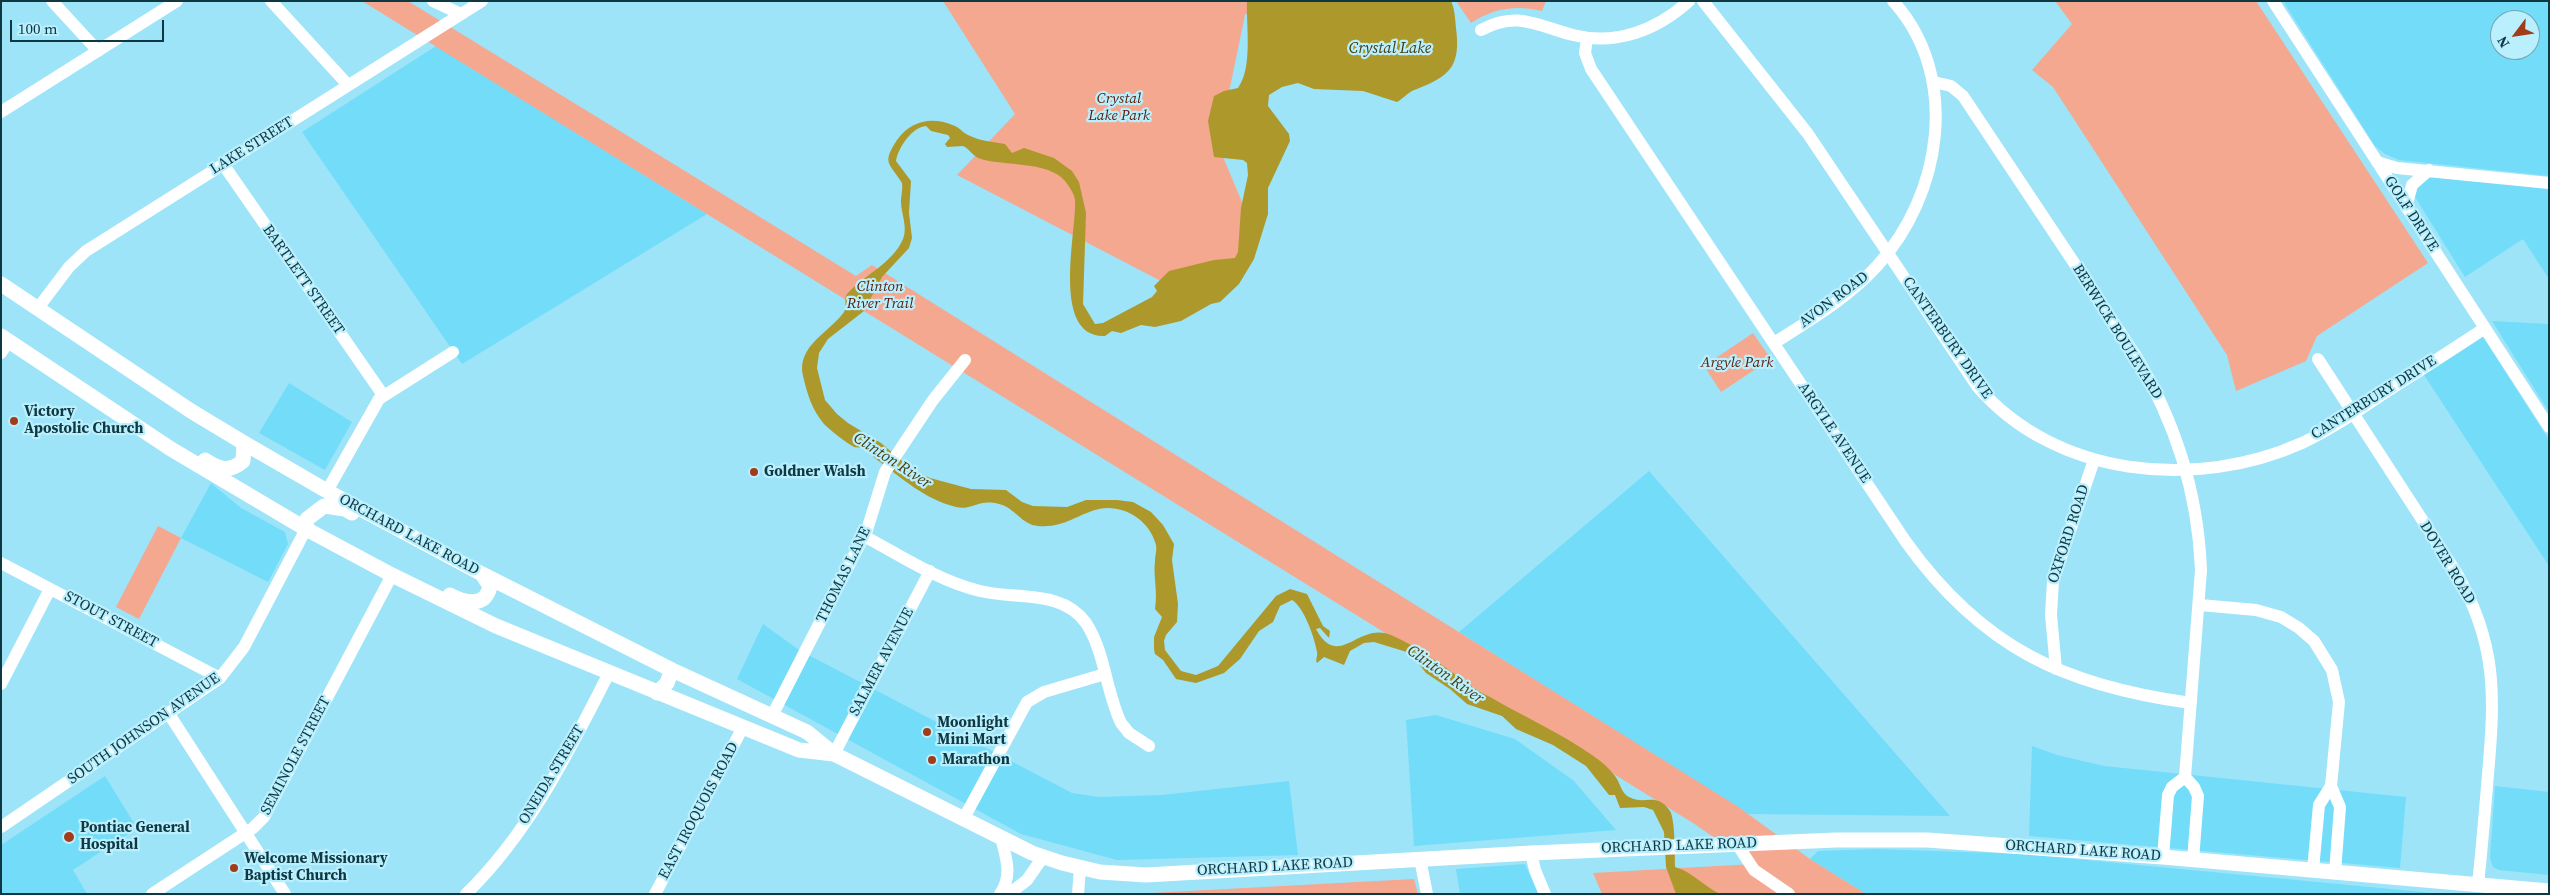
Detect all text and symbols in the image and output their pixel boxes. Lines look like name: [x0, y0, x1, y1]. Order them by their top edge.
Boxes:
scale bar: [12, 10, 166, 42]
north arrow: [2490, 10, 2540, 60]
text: 100 m: [18, 18, 58, 39]
text: N: [2492, 33, 2514, 52]
water label: Crystal Lake: [1349, 39, 1431, 59]
park label: Crystal Lake Park: [1088, 90, 1150, 125]
street label: LAKE STREET: [207, 113, 297, 179]
street label: GOLF DRIVE: [2380, 173, 2442, 255]
street label: BARTLETT STREET: [258, 222, 348, 338]
street label: BERWICK BOULEVARD: [2068, 261, 2166, 403]
street label: AVON ROAD: [1796, 268, 1872, 332]
street label: CANTERBURY DRIVE: [1898, 274, 1996, 402]
park label: Clinton River Trail: [847, 278, 913, 313]
street label: CANTERBURY DRIVE: [2308, 352, 2440, 444]
park label: Argyle Park: [1701, 354, 1773, 372]
street label: ARGYLE AVENUE: [1794, 379, 1874, 487]
place label: Victory Apostolic Church: [24, 403, 143, 438]
marker: Victory Apostolic Church: [8, 415, 20, 427]
water label: Clinton River: [849, 429, 935, 493]
place label: Goldner Walsh: [764, 463, 866, 481]
marker: Goldner Walsh: [748, 466, 760, 478]
street label: OXFORD ROAD: [2045, 482, 2093, 586]
street label: ORCHARD LAKE ROAD: [336, 490, 482, 580]
street label: DOVER ROAD: [2415, 518, 2479, 608]
street label: THOMAS LANE: [813, 524, 875, 626]
street label: STOUT STREET: [61, 588, 161, 652]
street label: SALMER AVENUE: [846, 605, 918, 719]
water label: Clinton River: [1403, 642, 1487, 708]
street label: SOUTH JOHNSON AVENUE: [64, 669, 224, 789]
street label: SEMINOLE STREET: [257, 694, 335, 818]
place label: Moonlight Mini Mart: [937, 714, 1009, 749]
street label: ONEIDA STREET: [515, 722, 589, 828]
marker: Moonlight Mini Mart: [921, 726, 933, 738]
street label: EAST IROQUOIS ROAD: [655, 739, 743, 883]
place label: Marathon: [942, 751, 1010, 769]
marker: Marathon: [926, 754, 938, 766]
place label: Pontiac General Hospital: [80, 819, 190, 854]
marker: Pontiac General Hospital: [62, 830, 76, 844]
street label: ORCHARD LAKE ROAD: [1601, 834, 1757, 858]
street label: ORCHARD LAKE ROAD: [2005, 837, 2161, 865]
place label: Welcome Missionary Baptist Church: [244, 850, 388, 885]
street label: ORCHARD LAKE ROAD: [1197, 854, 1353, 880]
marker: Welcome Missionary Baptist Church: [228, 862, 240, 874]

